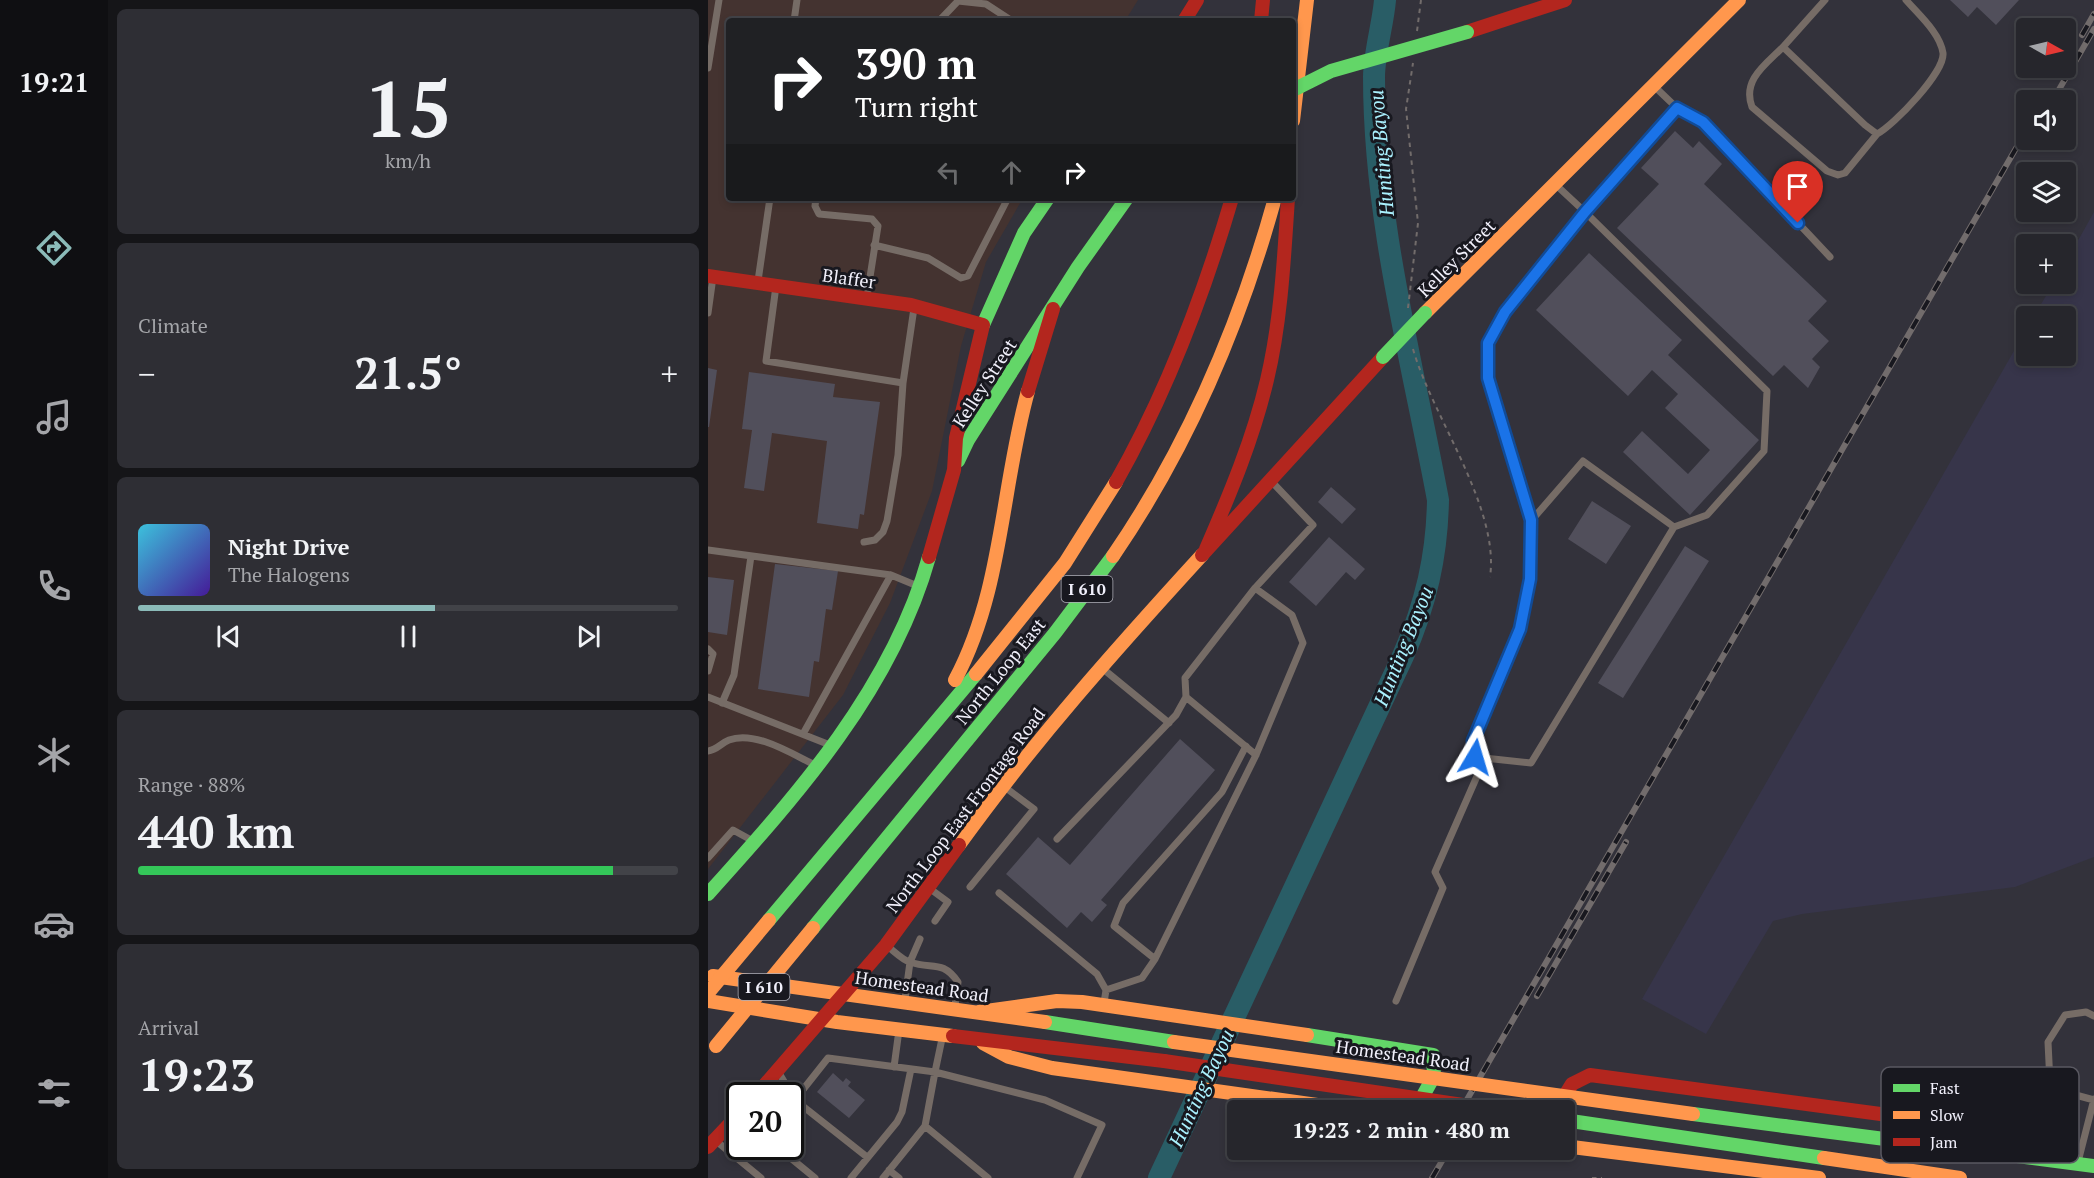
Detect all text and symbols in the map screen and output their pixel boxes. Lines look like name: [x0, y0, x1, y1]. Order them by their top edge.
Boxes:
north arrow: [2016, 18, 2076, 78]
map controls: [2016, 18, 2076, 366]
text: 390 m: [855, 35, 976, 91]
icon: right: [756, 42, 834, 120]
text: 15: [364, 56, 452, 159]
text: 19:21: [19, 64, 89, 100]
text: Turn right: [855, 89, 978, 125]
water label: Hunting Bayou: [1362, 89, 1400, 218]
button: sound: [2016, 90, 2076, 150]
text: km/h: [385, 147, 431, 174]
icon: left: [932, 156, 965, 189]
icon: ahead: [995, 156, 1028, 189]
icon: right: [1058, 156, 1091, 189]
pin: [1772, 161, 1823, 223]
button: layers: [2016, 162, 2076, 222]
icon: arrive: [1781, 170, 1814, 203]
street label: Kelley Street: [1412, 214, 1500, 302]
icon: directions: [33, 227, 75, 269]
button: +: [2016, 234, 2076, 294]
street label: Blaffer: [821, 262, 877, 294]
button: −: [2016, 306, 2076, 366]
text: Climate: [138, 312, 208, 339]
street label: Kelley Street: [946, 334, 1022, 432]
text: 21.5°: [354, 342, 462, 402]
text: −: [138, 352, 156, 395]
text: +: [660, 352, 678, 395]
icon: music: [33, 396, 75, 438]
text: Night Drive: [228, 532, 350, 561]
text: The Halogens: [228, 561, 350, 588]
icon: phone: [33, 565, 75, 607]
road number: I 610: [1062, 576, 1112, 602]
water label: Hunting Bayou: [1366, 582, 1439, 711]
street label: North Loop East: [950, 613, 1050, 729]
icon: previous: [212, 620, 245, 653]
icon: pause: [392, 620, 425, 653]
icon: next: [572, 620, 605, 653]
street label: North Loop East Frontage Road: [880, 703, 1050, 917]
position arrow: [1443, 725, 1507, 789]
icon: climate: [33, 734, 75, 776]
text: Range · 88%: [138, 771, 245, 798]
text: 440 km: [138, 801, 294, 861]
icon: car: [33, 903, 75, 945]
street label: Homestead Road: [854, 965, 990, 1007]
road number: I 610: [739, 974, 790, 1000]
text: Arrival: [138, 1014, 199, 1041]
water label: Hunting Bayou: [1162, 1025, 1240, 1152]
street label: Homestead Road: [1335, 1034, 1471, 1076]
text: 19:23: [138, 1044, 255, 1104]
legend: [1881, 1067, 2079, 1163]
icon: filters: [33, 1072, 75, 1114]
text: Fast: [1930, 1077, 1960, 1099]
speed limit sign: 20: [726, 1082, 804, 1160]
text: Slow: [1930, 1104, 1964, 1126]
text: 19:23 · 2 min · 480 m: [1292, 1115, 1510, 1144]
text: Jam: [1930, 1131, 1958, 1153]

